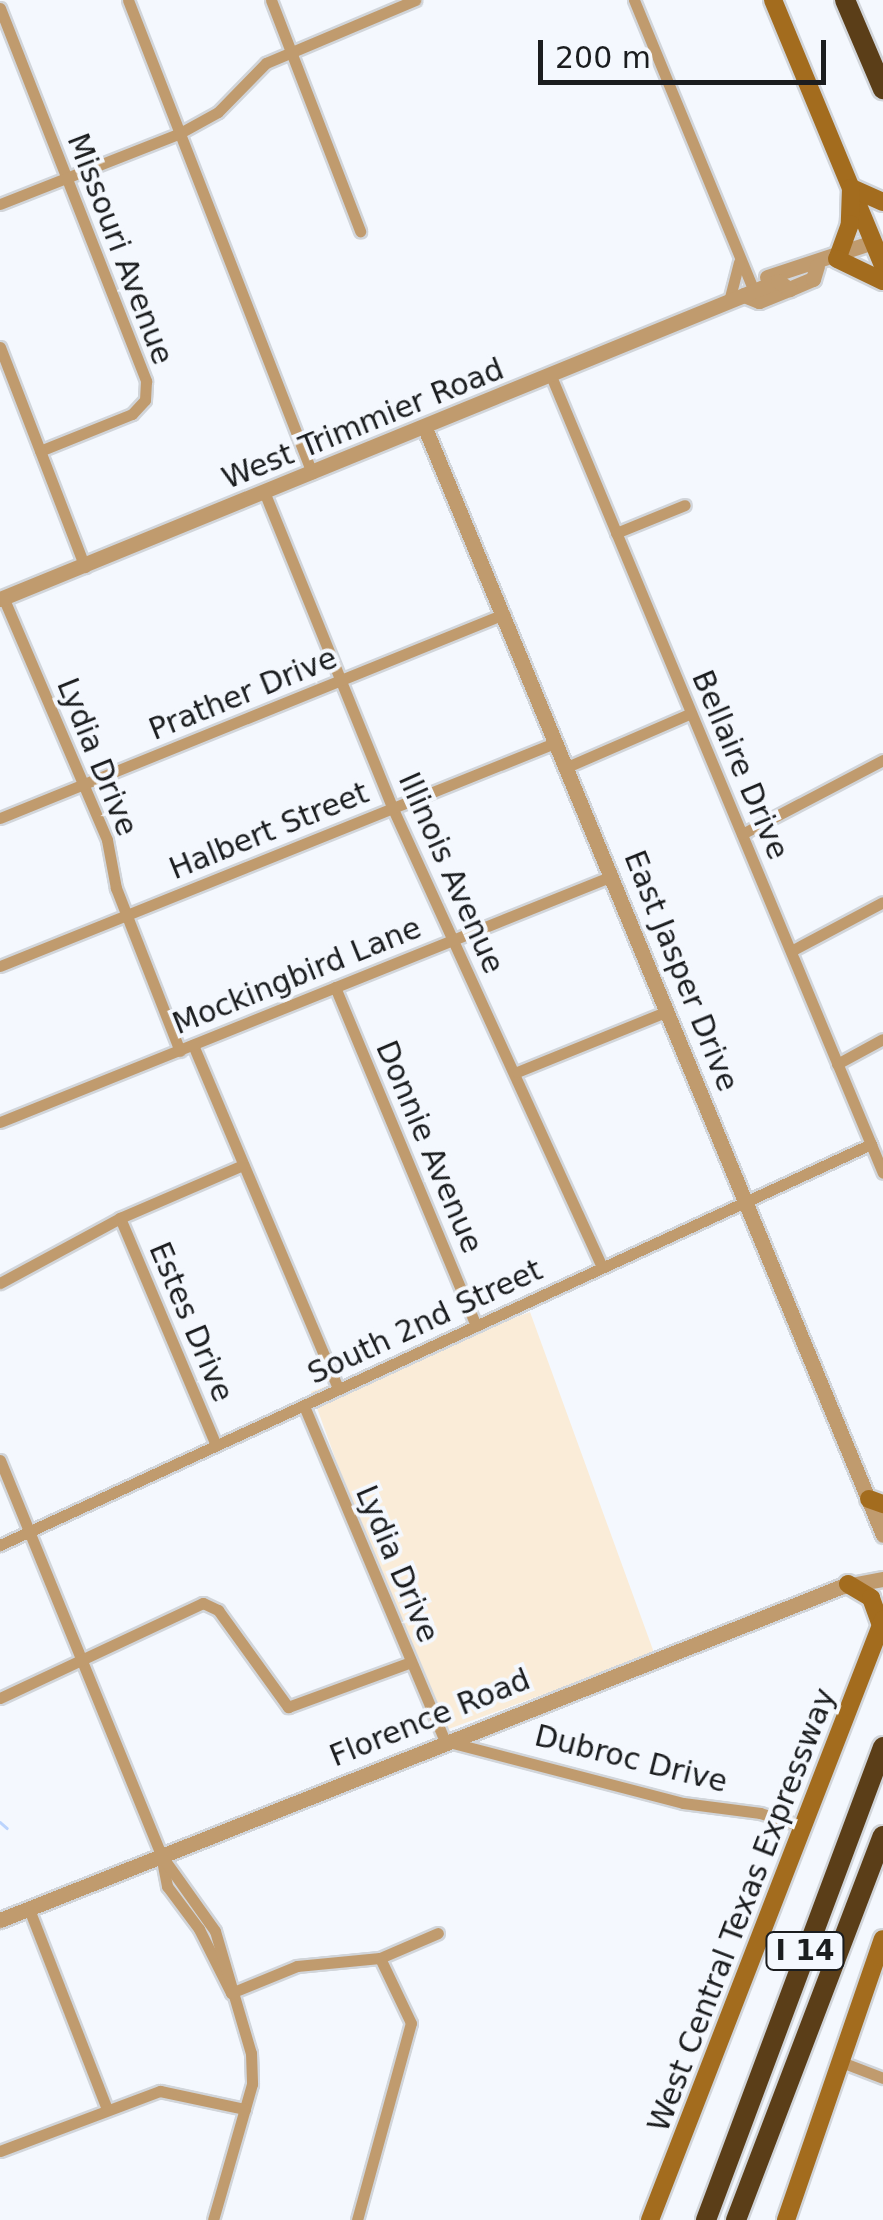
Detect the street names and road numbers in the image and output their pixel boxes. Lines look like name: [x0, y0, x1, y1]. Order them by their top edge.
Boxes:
street label: Missouri Avenue: [59, 128, 181, 370]
street label: West Trimmier Road: [217, 351, 509, 497]
street label: Prather Drive: [144, 640, 342, 748]
street label: Bellaire Drive: [684, 665, 796, 865]
street label: Lydia Drive: [49, 673, 145, 841]
street label: Illinois Avenue: [391, 767, 511, 979]
street label: Halbert Street: [164, 775, 374, 887]
street label: East Jasper Drive: [616, 845, 746, 1097]
street label: Mockingbird Lane: [167, 910, 427, 1042]
street label: Donnie Avenue: [368, 1035, 490, 1259]
street label: Estes Drive: [141, 1237, 241, 1407]
street label: South 2nd Street: [302, 1252, 548, 1392]
street label: Lydia Drive: [348, 1480, 446, 1648]
street label: Florence Road: [325, 1661, 535, 1775]
street label: West Central Texas Expressway: [641, 1683, 843, 2137]
street label: Dubroc Drive: [531, 1718, 731, 1800]
road number: I 14: [765, 1928, 845, 1974]

